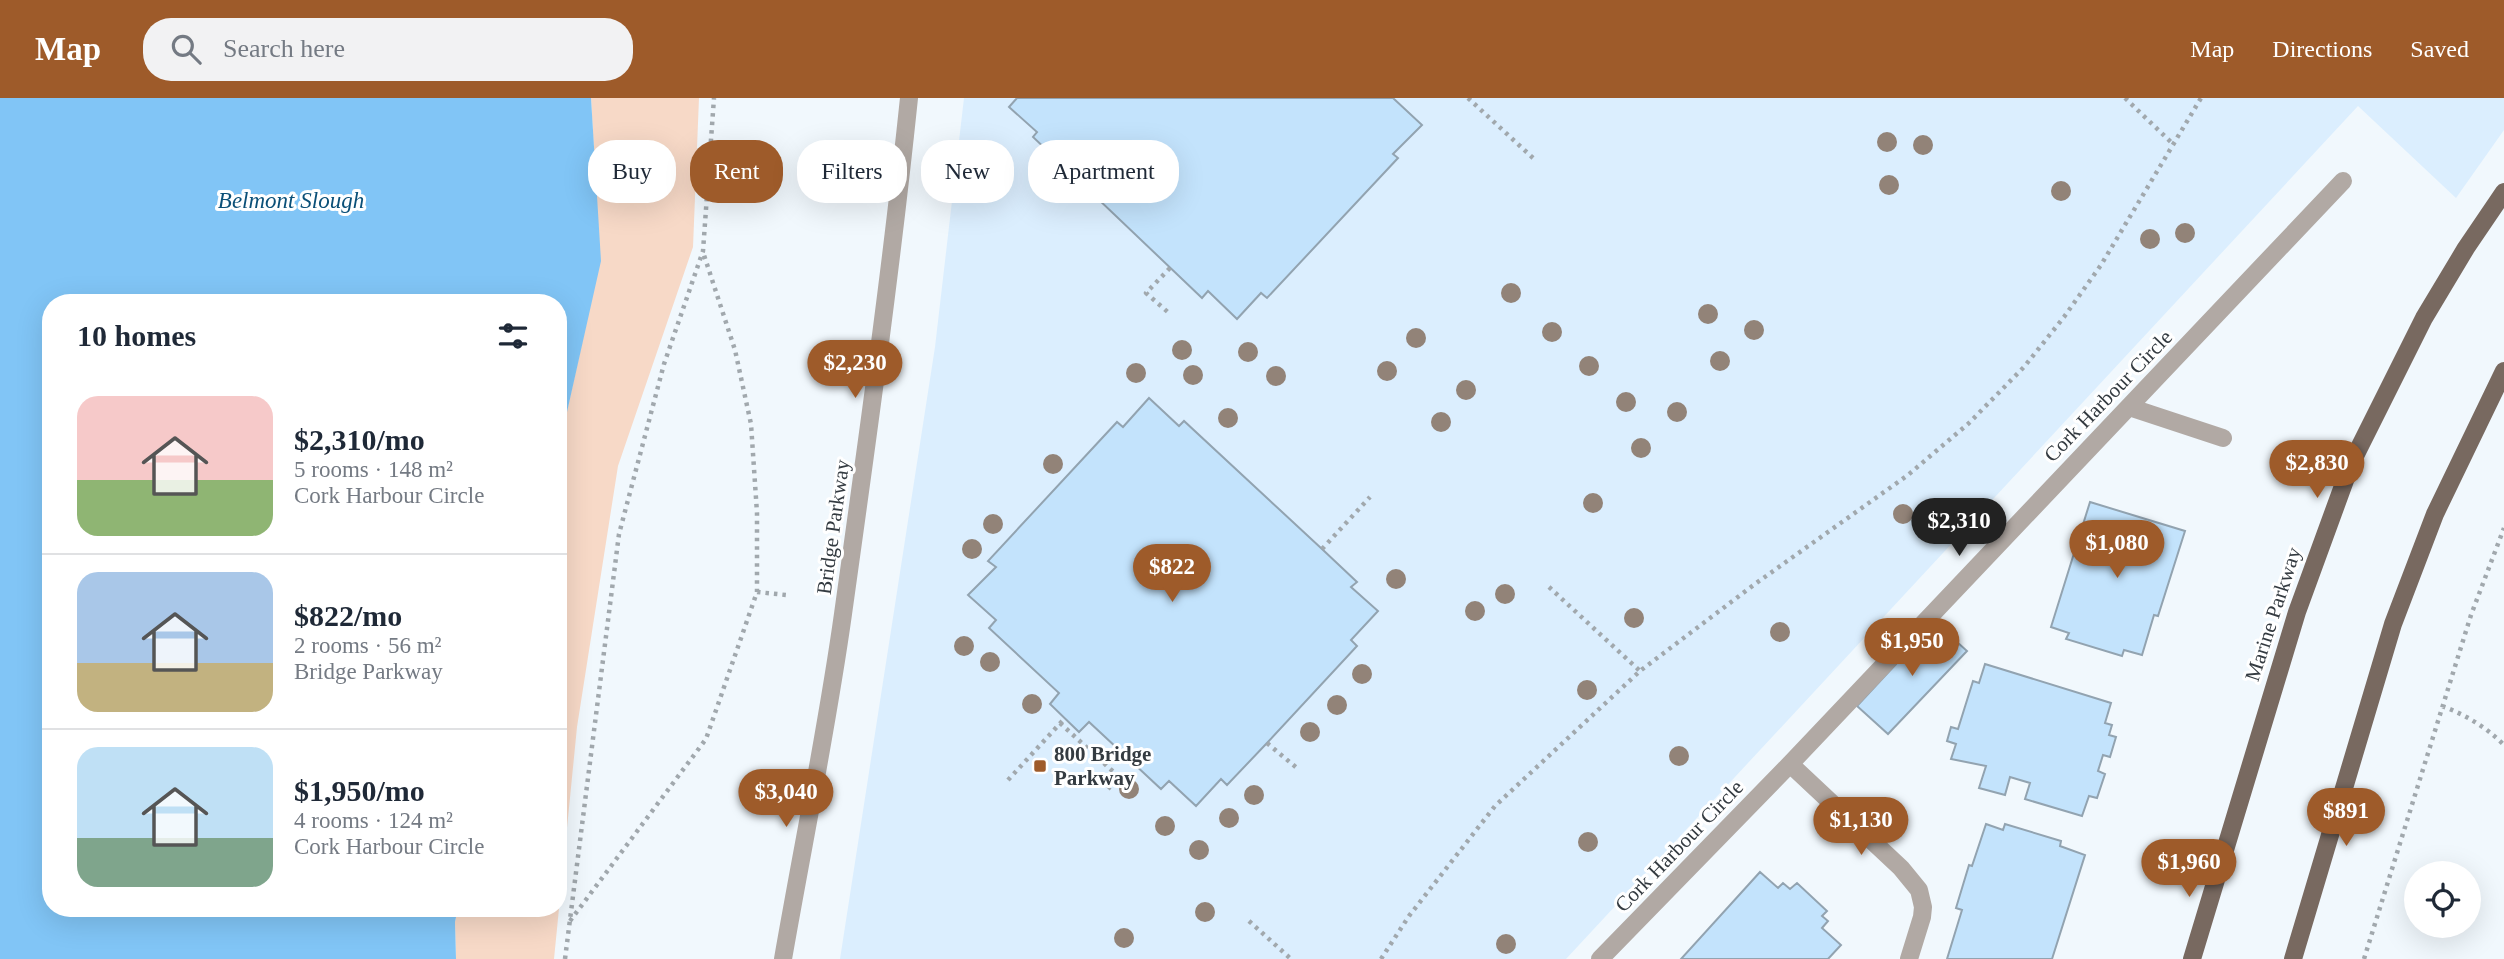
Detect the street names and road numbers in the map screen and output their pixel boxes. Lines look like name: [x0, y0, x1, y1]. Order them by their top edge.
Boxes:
street label: Cork Harbour Circle: [2039, 325, 2177, 467]
street label: Bridge Parkway: [812, 458, 854, 596]
street label: Marine Parkway: [2240, 544, 2306, 684]
street label: Cork Harbour Circle: [1610, 775, 1748, 917]

